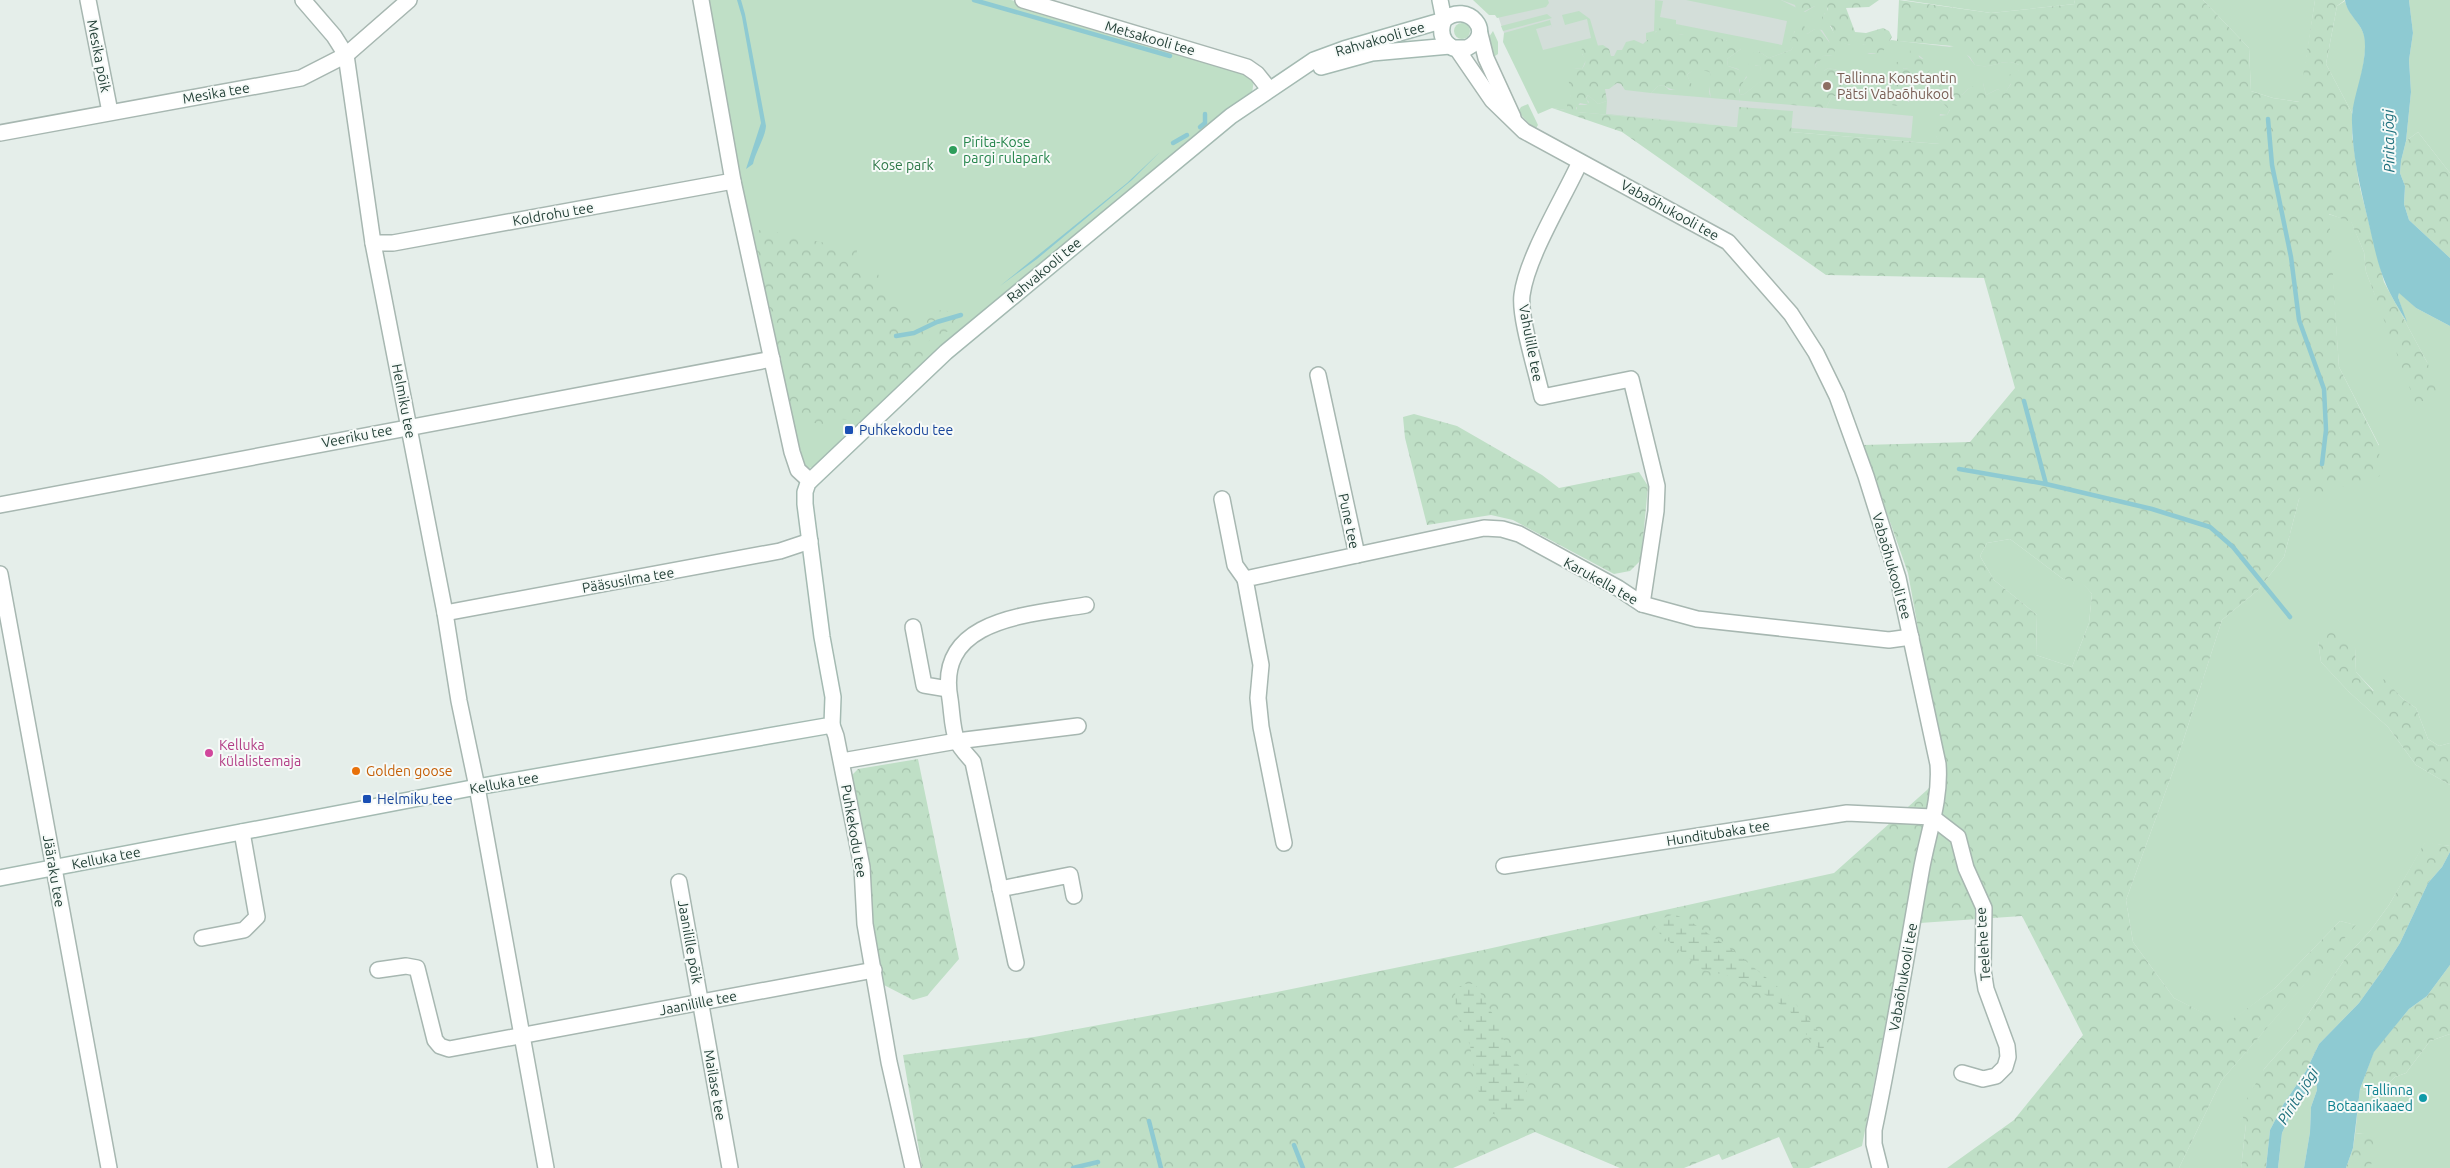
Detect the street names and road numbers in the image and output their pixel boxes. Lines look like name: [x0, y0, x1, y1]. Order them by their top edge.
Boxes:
street label: Metsakooli tee: [1103, 17, 1197, 59]
street label: Mesika põik: [84, 18, 114, 94]
street label: Rahvakooli tee: [1333, 19, 1427, 59]
street label: Mesika tee: [181, 79, 251, 107]
street label: Vabaõhukooli tee: [1618, 176, 1722, 244]
street label: Koldrohu tee: [511, 199, 595, 229]
street label: Rahvakooli tee: [1004, 234, 1084, 306]
street label: Vahulille tee: [1516, 303, 1546, 383]
street label: Helmiku tee: [389, 362, 419, 440]
street label: Veeriku tee: [320, 421, 394, 451]
street label: Pune tee: [1335, 492, 1363, 550]
street label: Vabaõhukooli tee: [1869, 511, 1915, 621]
street label: Karukella tee: [1561, 554, 1641, 608]
street label: Pääsusilma tee: [581, 564, 675, 596]
street label: Kelluka tee: [468, 769, 540, 797]
street label: Puhkekodu tee: [838, 783, 870, 879]
street label: Hunditubaka tee: [1665, 817, 1771, 849]
street label: Jääraku tee: [40, 834, 68, 908]
street label: Kelluka tee: [70, 843, 142, 873]
street label: Jaanilille põik: [675, 899, 705, 985]
street label: Teelehe tee: [1972, 907, 1994, 981]
street label: Vabaõhukooli tee: [1886, 922, 1920, 1032]
street label: Jaanilille tee: [658, 988, 738, 1018]
street label: Mailase tee: [701, 1048, 729, 1122]

